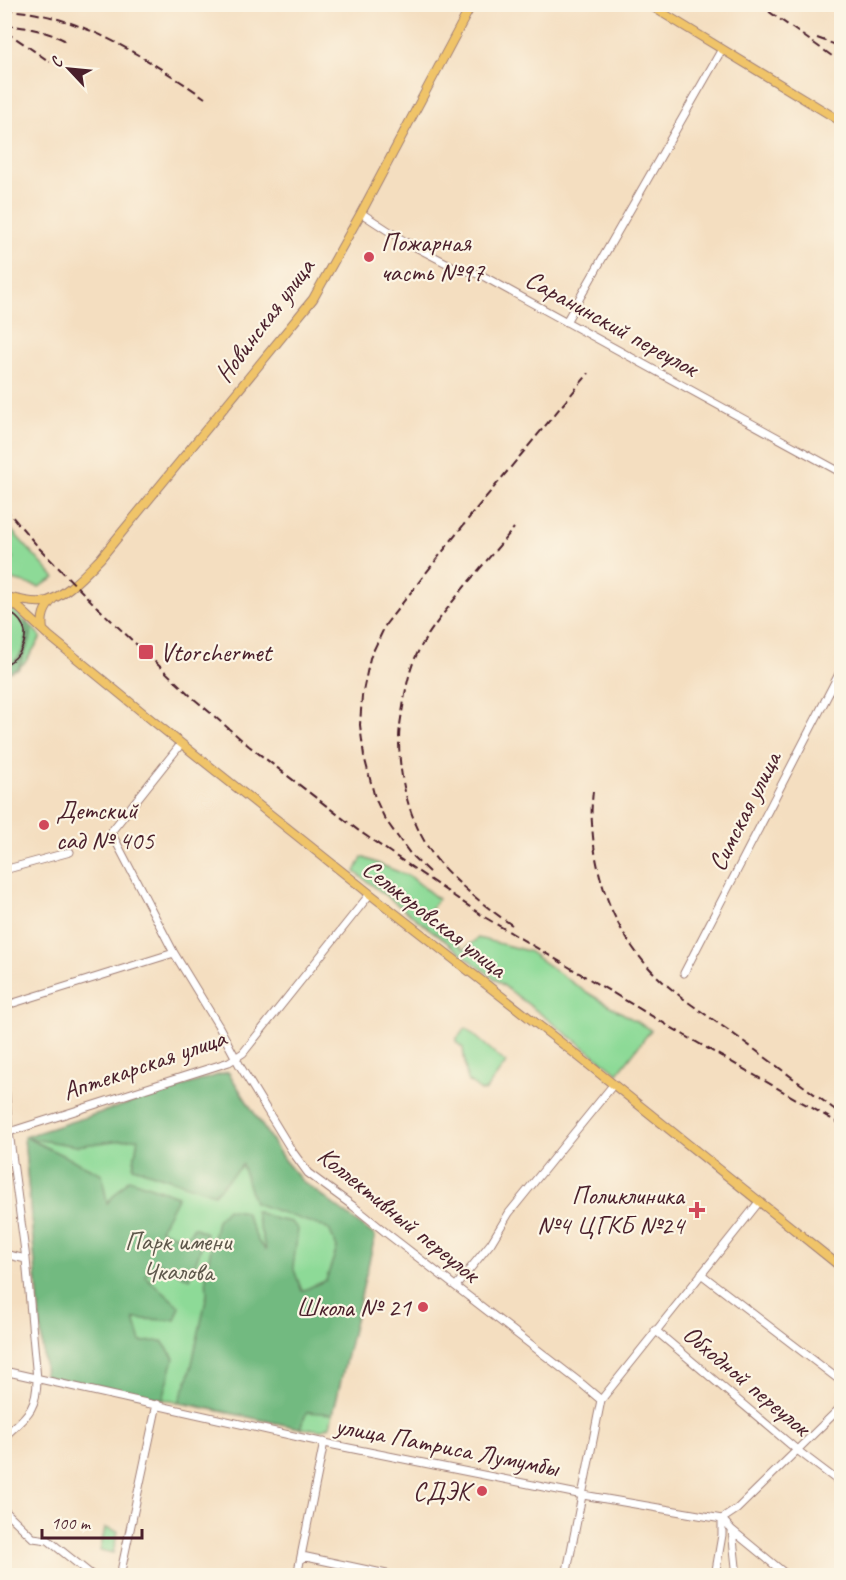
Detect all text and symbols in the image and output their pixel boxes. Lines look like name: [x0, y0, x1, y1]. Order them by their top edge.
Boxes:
north arrow: [39, 39, 99, 99]
text: С: [46, 53, 68, 71]
place label: Пожарная часть №97: [381, 226, 486, 289]
street label: Новинская улица: [207, 250, 323, 389]
marker: Пожарная часть №97: [362, 250, 376, 264]
street label: Саранинский переулок: [520, 262, 706, 386]
place label: Vtorchermet: [160, 636, 273, 669]
marker: Vtorchermet: [137, 643, 155, 661]
street label: Симская улица: [700, 744, 790, 876]
place label: Детский сад № 405: [56, 794, 155, 857]
marker: Детский сад № 405: [37, 818, 51, 832]
street label: Селькоровская улица: [356, 852, 515, 986]
street label: Аптекарская улица: [58, 1021, 232, 1108]
street label: Коллективный переулок: [311, 1139, 488, 1291]
place label: Поликлиника №4 ЦГКБ №24: [537, 1179, 686, 1242]
marker: Поликлиника №4 ЦГКБ №24: [688, 1201, 706, 1219]
park label: Парк имени Чкалова: [125, 1225, 233, 1288]
place label: Школа № 21: [296, 1291, 412, 1324]
marker: Школа № 21: [416, 1300, 430, 1314]
street label: Обходной переулок: [676, 1317, 819, 1445]
street label: улица Патриса Лумумбы: [331, 1408, 563, 1485]
place label: СДЭК: [413, 1475, 475, 1508]
marker: СДЭК: [475, 1484, 489, 1498]
scale bar: [42, 1502, 142, 1540]
text: 100 m: [51, 1512, 92, 1534]

